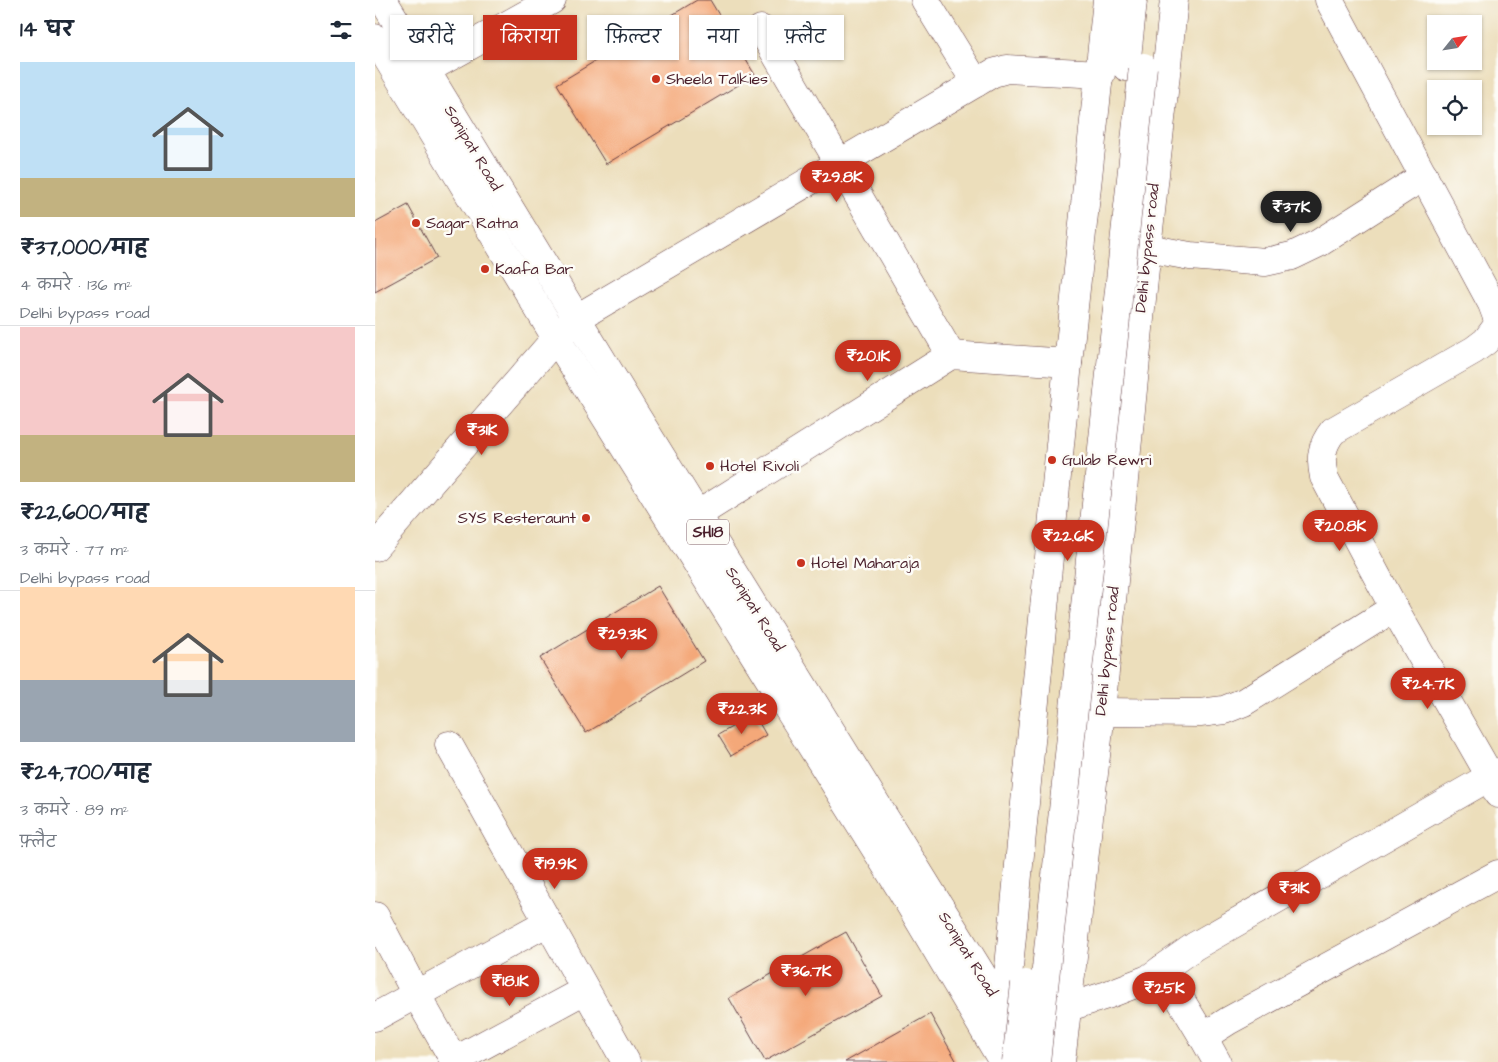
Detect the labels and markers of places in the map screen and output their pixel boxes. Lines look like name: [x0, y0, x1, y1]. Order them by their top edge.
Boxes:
place label: Sheela Talkies: [666, 68, 768, 90]
marker: Sheela Talkies: [650, 73, 662, 85]
pin: ₹29.8K: [796, 160, 878, 203]
pin: ₹37K: [1261, 190, 1321, 233]
place label: Sagar Ratna: [426, 212, 518, 235]
marker: Sagar Ratna: [410, 217, 422, 229]
place label: Kaafa Bar: [495, 258, 574, 280]
marker: Kaafa Bar: [479, 263, 491, 275]
pin: ₹20.1K: [827, 340, 909, 382]
pin: ₹31K: [452, 414, 512, 456]
place label: Gulab Rewri: [1062, 449, 1152, 471]
marker: Gulab Rewri: [1046, 454, 1058, 466]
place label: Hotel Rivoli: [720, 455, 799, 477]
marker: Hotel Rivoli: [704, 460, 716, 472]
place label: SYS Resteraunt: [458, 507, 577, 529]
pin: ₹20.8K: [1299, 510, 1381, 552]
marker: SYS Resteraunt: [580, 512, 592, 524]
pin: ₹22.6K: [1027, 520, 1109, 562]
place label: Hotel Maharaja: [811, 552, 919, 574]
marker: Hotel Maharaja: [795, 557, 807, 569]
pin: ₹29.3K: [581, 618, 663, 660]
pin: ₹24.7K: [1387, 668, 1469, 710]
pin: ₹22.3K: [701, 692, 783, 735]
pin: ₹19.9K: [514, 848, 596, 890]
pin: ₹31K: [1264, 872, 1324, 914]
pin: ₹36.7K: [765, 954, 847, 997]
pin: ₹18.1K: [469, 964, 551, 1007]
pin: ₹25K: [1134, 972, 1194, 1014]

